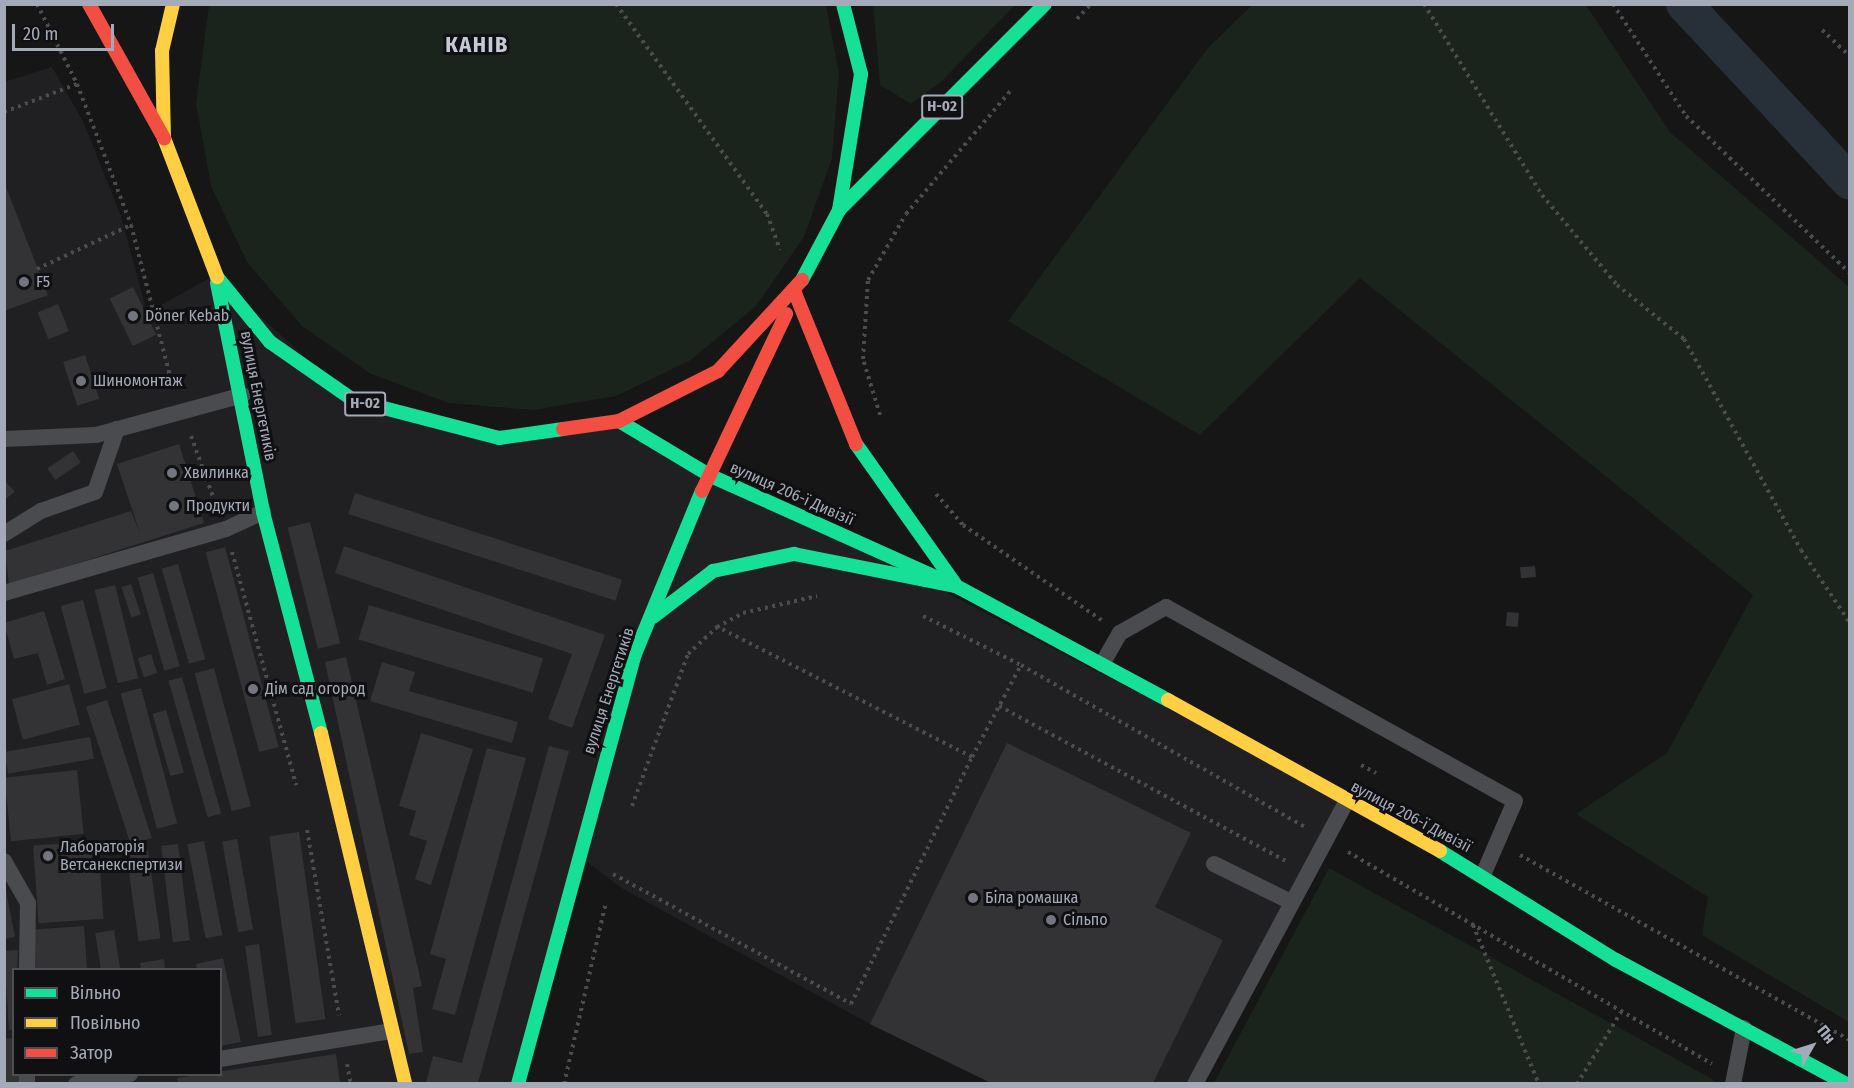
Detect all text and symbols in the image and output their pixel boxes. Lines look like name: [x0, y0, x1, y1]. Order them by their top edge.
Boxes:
scale bar: [15, 12, 117, 50]
text: 20 m: [23, 23, 58, 45]
district label: КАНІВ: [445, 32, 509, 58]
road number: Н-02: [921, 95, 963, 119]
place label: F5: [36, 272, 50, 292]
marker: F5: [17, 275, 31, 289]
place label: Döner Kebab: [145, 306, 229, 326]
marker: Döner Kebab: [126, 309, 140, 323]
street label: вулиця Енергетиків: [236, 329, 280, 463]
place label: Шиномонтаж: [93, 371, 182, 391]
marker: Шиномонтаж: [74, 374, 88, 388]
road number: Н-02: [344, 392, 386, 416]
street label: вулиця 206-ї Дивізії: [727, 458, 857, 530]
place label: Хвилинка: [184, 463, 249, 483]
marker: Хвилинка: [165, 466, 179, 480]
place label: Продукти: [186, 496, 250, 516]
marker: Продукти: [167, 499, 181, 513]
street label: вулиця Енергетиків: [579, 625, 639, 757]
place label: Дім сад огород: [265, 679, 365, 699]
marker: Дім сад огород: [246, 682, 260, 696]
street label: вулиця 206-ї Дивізії: [1347, 777, 1475, 857]
place label: Лабораторія Ветсанекспертизи: [60, 837, 183, 875]
marker: Лабораторія Ветсанекспертизи: [41, 849, 55, 863]
place label: Біла ромашка: [985, 888, 1078, 908]
marker: Біла ромашка: [966, 891, 980, 905]
place label: Сільпо: [1063, 910, 1108, 930]
marker: Сільпо: [1044, 913, 1058, 927]
legend: [12, 968, 222, 1076]
text: Вільно: [70, 982, 121, 1004]
text: Повільно: [70, 1012, 141, 1034]
north arrow: [1782, 1016, 1842, 1076]
text: Пн: [1813, 1021, 1839, 1047]
text: Затор: [70, 1042, 113, 1064]

